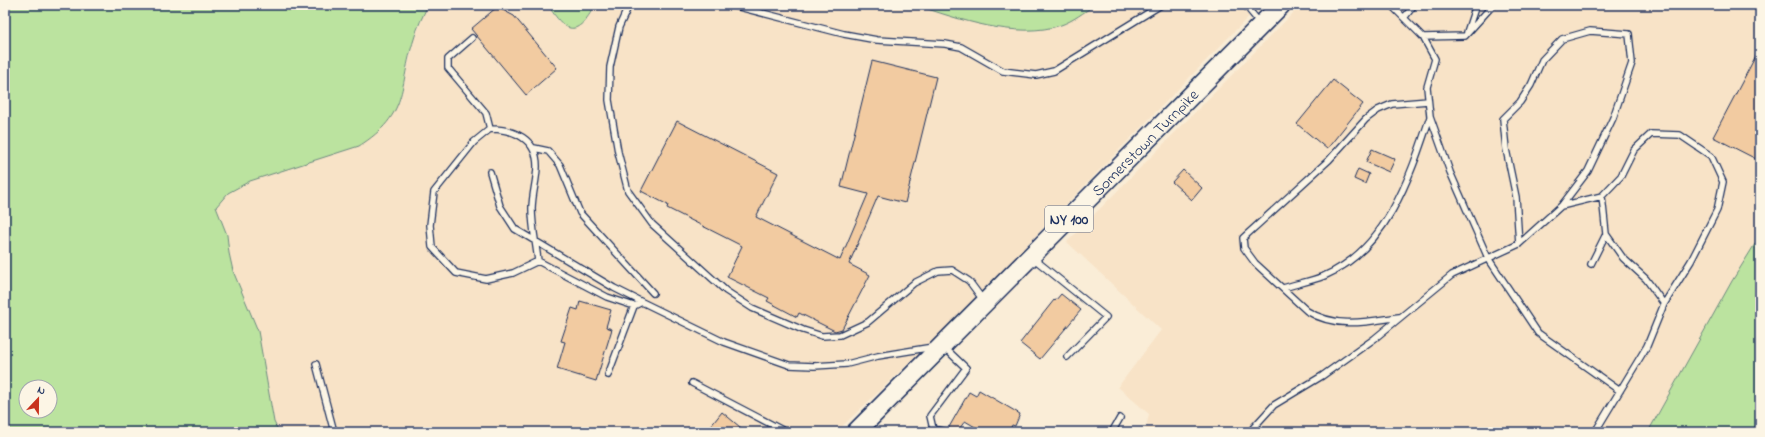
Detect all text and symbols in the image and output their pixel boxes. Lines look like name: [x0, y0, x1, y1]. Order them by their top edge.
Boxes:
street label: Somerstown Turnpike: [1087, 84, 1206, 203]
road number: NY 100: [1045, 206, 1093, 232]
north arrow: [18, 379, 58, 419]
text: N: [35, 382, 48, 399]

